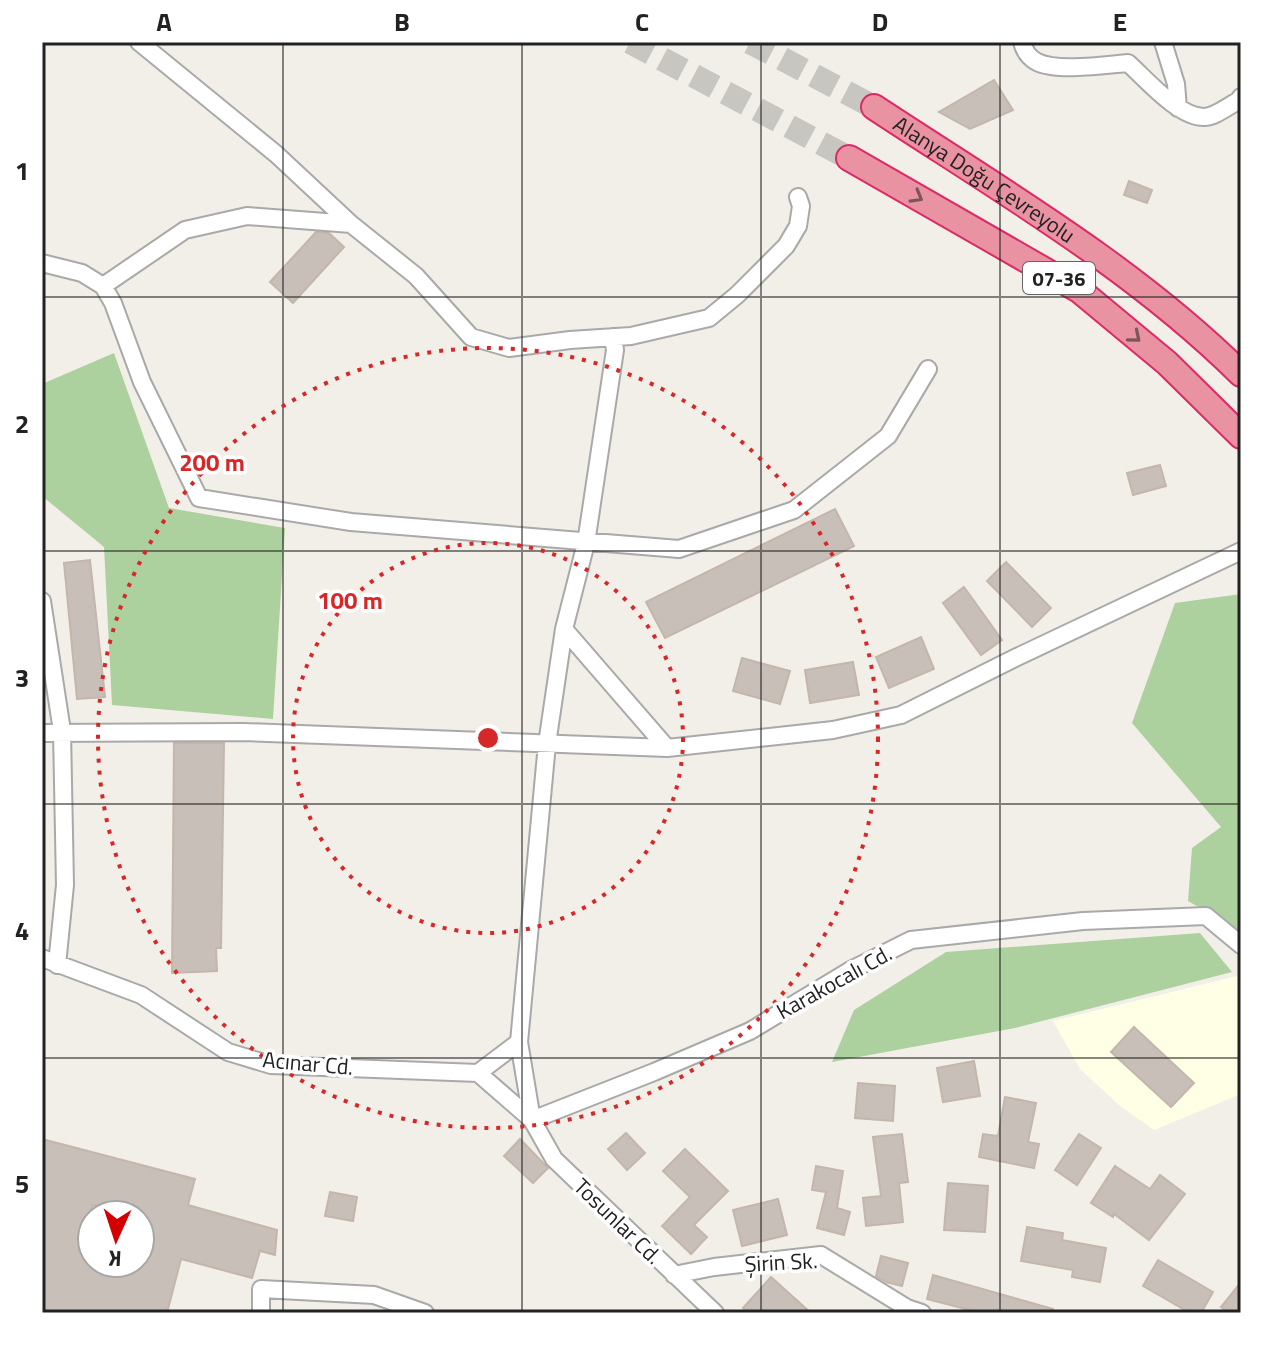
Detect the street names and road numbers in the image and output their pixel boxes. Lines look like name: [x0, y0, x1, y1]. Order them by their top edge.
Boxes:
street label: Alanya Doğu Çevreyolu: [887, 107, 1082, 251]
road number: 07-36: [1023, 262, 1095, 294]
street label: Karakocalı Cd.: [770, 936, 898, 1028]
street label: Acınar Cd.: [261, 1042, 355, 1084]
street label: Tosunlar Cd.: [566, 1170, 670, 1272]
street label: Şirin Sk.: [744, 1243, 818, 1281]

